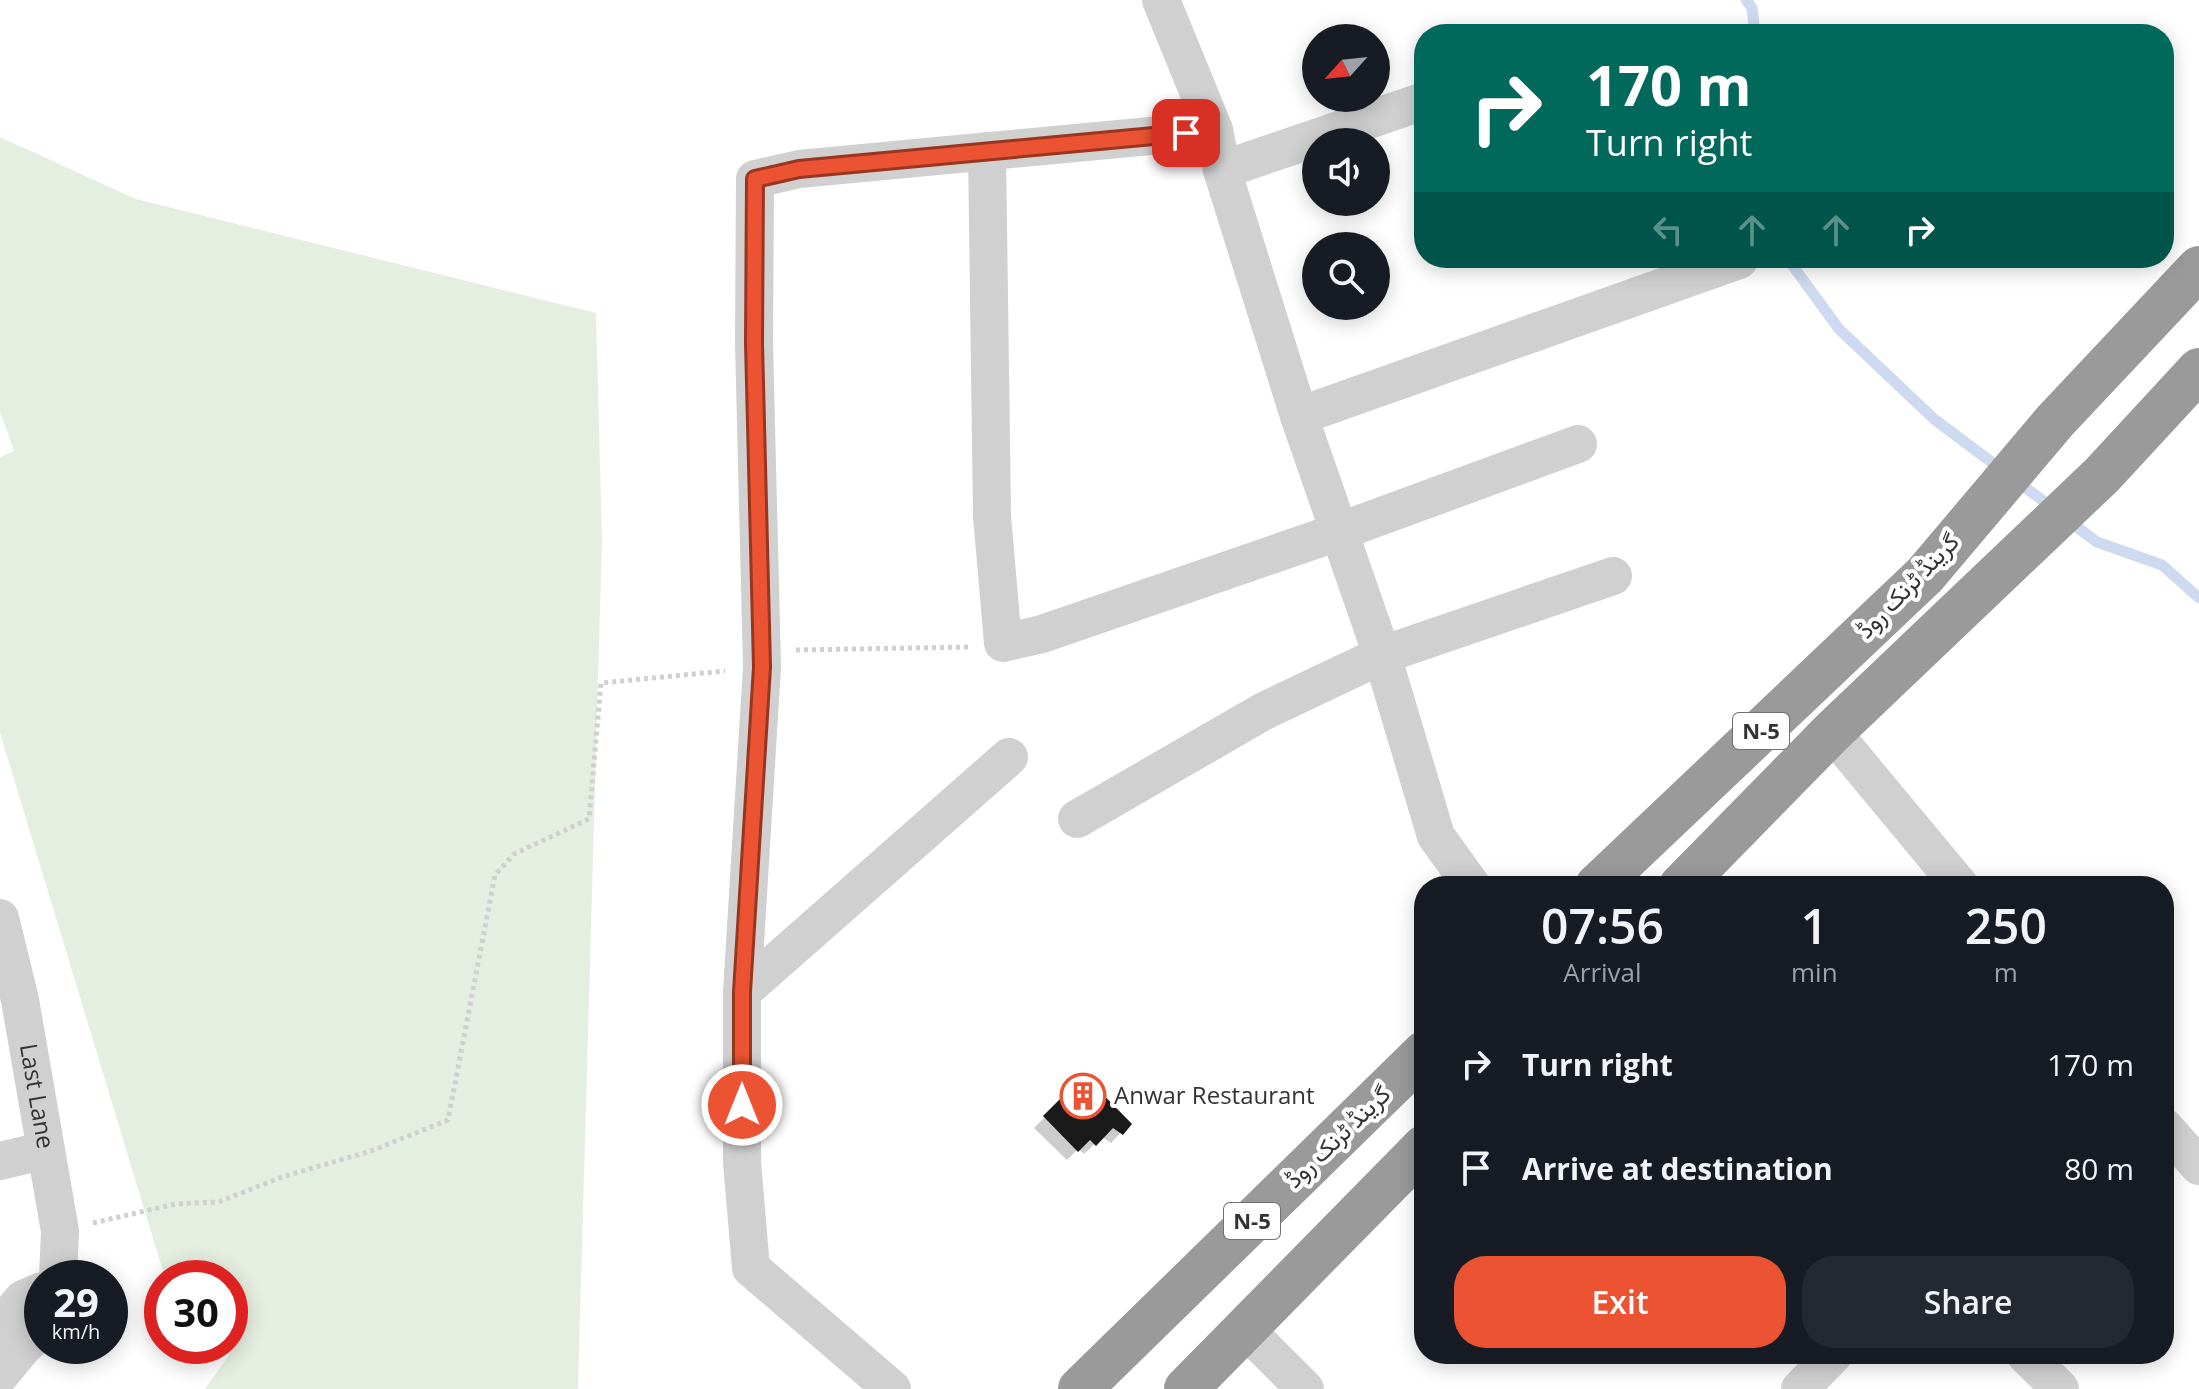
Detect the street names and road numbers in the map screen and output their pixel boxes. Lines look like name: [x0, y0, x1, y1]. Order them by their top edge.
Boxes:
street label: گرینڈ ٹرنک روڈ: [1848, 525, 1966, 645]
road number: N-5: [1733, 713, 1789, 749]
street label: Last Lane: [13, 1041, 63, 1151]
street label: گرینڈ ٹرنک روڈ: [1277, 1077, 1397, 1195]
road number: N-5: [1224, 1203, 1280, 1239]

